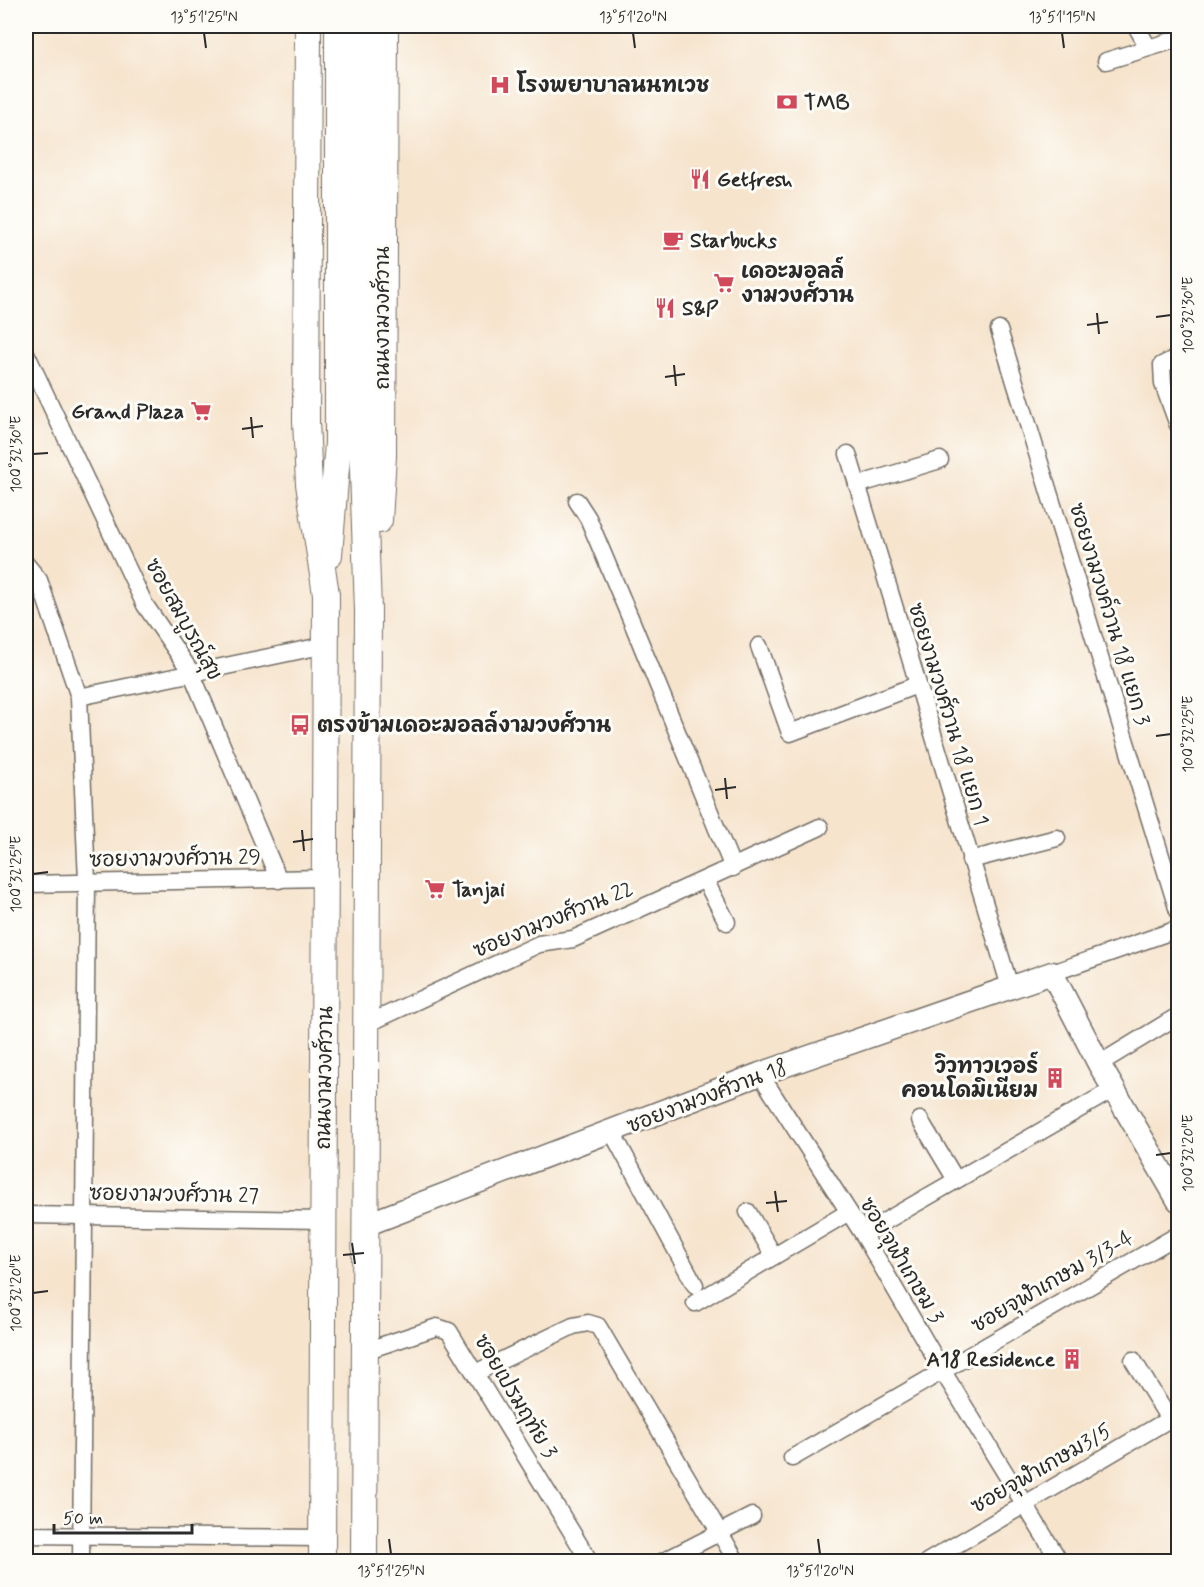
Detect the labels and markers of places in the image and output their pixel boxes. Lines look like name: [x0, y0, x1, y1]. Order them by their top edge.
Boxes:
place label: โรงพยาบาลนนทเวช: [516, 70, 709, 100]
hospital icon: โรงพยาบาลนนทเวช: [488, 73, 512, 97]
place label: TMB: [804, 89, 850, 117]
bank icon: TMB: [775, 90, 799, 114]
place label: Getfresh: [717, 166, 793, 194]
restaurant icon: Getfresh: [688, 167, 712, 191]
place label: Starbucks: [690, 227, 777, 255]
cafe icon: Starbucks: [661, 228, 685, 252]
place label: เดอะมอลล์ งามวงศ์วาน: [741, 256, 854, 310]
supermarket icon: เดอะมอลล์ งามวงศ์วาน: [712, 271, 736, 295]
place label: S&P: [682, 295, 719, 323]
restaurant icon: S&P: [653, 296, 677, 320]
place label: Grand Plaza: [71, 398, 184, 426]
supermarket icon: Grand Plaza: [189, 399, 213, 423]
place label: ตรงข้ามเดอะมอลล์งามวงศ์วาน: [317, 710, 612, 740]
bus stop icon: ตรงข้ามเดอะมอลล์งามวงศ์วาน: [288, 713, 312, 737]
place label: Tanjai: [452, 876, 505, 904]
supermarket icon: Tanjai: [423, 877, 447, 901]
place label: วิวทาวเวอร์ คอนโดมิเนียม: [901, 1051, 1038, 1105]
building icon: วิวทาวเวอร์ คอนโดมิเนียม: [1043, 1066, 1067, 1090]
place label: A18 Residence: [926, 1346, 1056, 1374]
building icon: A18 Residence: [1060, 1347, 1084, 1371]

